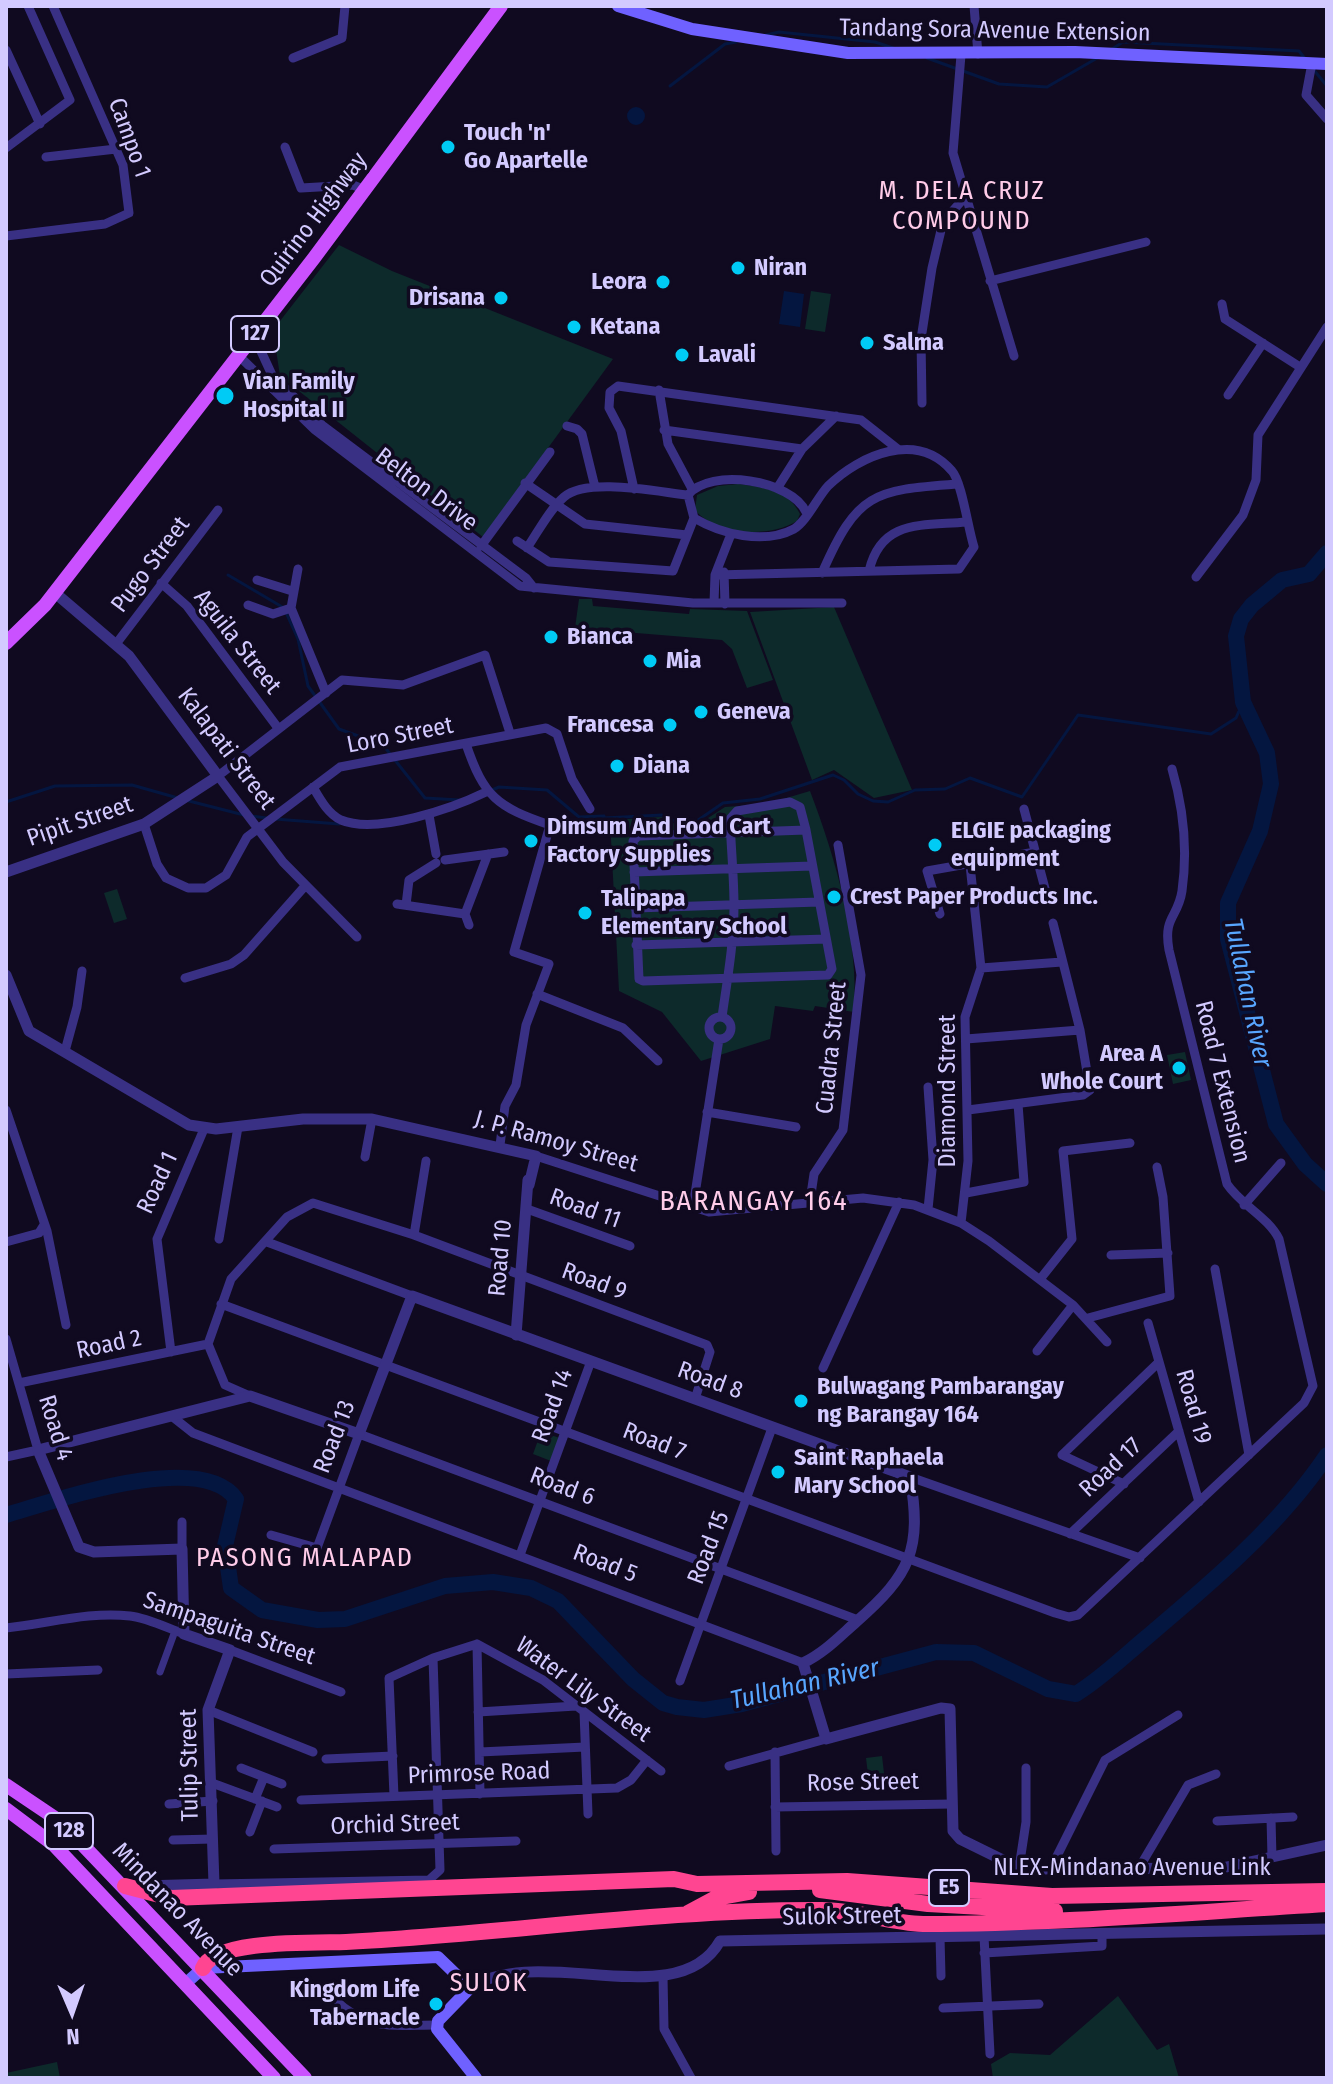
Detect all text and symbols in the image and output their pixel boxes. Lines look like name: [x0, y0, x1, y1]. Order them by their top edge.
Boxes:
street label: Tandang Sora Avenue Extension: [839, 14, 1151, 48]
street label: Campo 1: [101, 94, 157, 182]
place label: Touch 'n' Go Apartelle: [464, 119, 588, 175]
marker: Touch 'n' Go Apartelle: [439, 138, 457, 156]
street label: Quirino Highway: [254, 147, 374, 293]
district label: M. DELA CRUZ COMPOUND: [878, 176, 1046, 238]
place label: Niran: [754, 254, 807, 282]
marker: Niran: [729, 259, 747, 277]
place label: Leora: [591, 268, 647, 296]
marker: Leora: [654, 273, 672, 291]
place label: Drisana: [409, 284, 485, 312]
marker: Drisana: [492, 289, 510, 307]
place label: Ketana: [590, 313, 660, 341]
road number: 127: [231, 316, 279, 352]
marker: Ketana: [565, 318, 583, 336]
place label: Salma: [883, 329, 944, 357]
marker: Salma: [858, 334, 876, 352]
place label: Lavali: [698, 341, 756, 369]
marker: Lavali: [673, 346, 691, 364]
place label: Vian Family Hospital II: [243, 368, 355, 424]
marker: Vian Family Hospital II: [214, 385, 236, 407]
street label: Belton Drive: [369, 442, 483, 538]
street label: Pugo Street: [106, 511, 196, 619]
street label: Aguila Street: [187, 584, 287, 700]
place label: Bianca: [567, 623, 633, 651]
marker: Bianca: [542, 628, 560, 646]
place label: Mia: [666, 647, 701, 675]
marker: Mia: [641, 652, 659, 670]
street label: Kalapati Street: [171, 682, 281, 816]
place label: Geneva: [717, 698, 791, 726]
marker: Geneva: [692, 703, 710, 721]
place label: Francesa: [567, 711, 654, 739]
street label: Loro Street: [344, 712, 456, 760]
marker: Francesa: [661, 716, 679, 734]
place label: Diana: [633, 752, 690, 780]
marker: Diana: [608, 757, 626, 775]
street label: Pipit Street: [23, 790, 137, 854]
place label: Dimsum And Food Cart Factory Supplies: [547, 813, 771, 869]
place label: ELGIE packaging equipment: [951, 817, 1111, 873]
marker: Dimsum And Food Cart Factory Supplies: [522, 832, 540, 850]
marker: ELGIE packaging equipment: [926, 836, 944, 854]
place label: Crest Paper Products Inc.: [850, 883, 1098, 911]
place label: Talipapa Elementary School: [601, 885, 787, 941]
marker: Crest Paper Products Inc.: [825, 888, 843, 906]
marker: Talipapa Elementary School: [576, 904, 594, 922]
water label: Tullahan River: [1216, 916, 1278, 1070]
street label: Cuadra Street: [811, 980, 853, 1116]
street label: Road 7 Extension: [1188, 998, 1256, 1166]
street label: Diamond Street: [934, 1015, 962, 1167]
place label: Area A Whole Court: [1041, 1040, 1163, 1096]
marker: Area A Whole Court: [1170, 1059, 1188, 1077]
street label: J. P. Ramoy Street: [471, 1105, 641, 1179]
street label: Road 1: [131, 1148, 185, 1218]
street label: Road 11: [545, 1183, 625, 1235]
district label: BARANGAY 164: [659, 1185, 849, 1219]
street label: Road 10: [483, 1218, 519, 1298]
street label: Road 9: [558, 1257, 630, 1307]
street label: Road 2: [74, 1324, 144, 1366]
street label: Road 8: [673, 1356, 747, 1406]
street label: Road 14: [526, 1365, 580, 1447]
street label: Road 19: [1169, 1366, 1217, 1448]
place label: Bulwagang Pambarangay ng Barangay 164: [817, 1373, 1064, 1429]
street label: Road 4: [31, 1392, 79, 1464]
marker: Bulwagang Pambarangay ng Barangay 164: [792, 1392, 810, 1410]
street label: Road 13: [308, 1397, 362, 1477]
street label: Road 7: [618, 1417, 690, 1467]
street label: Road 17: [1074, 1432, 1148, 1504]
place label: Saint Raphaela Mary School: [794, 1444, 944, 1500]
street label: Road 6: [525, 1461, 599, 1513]
marker: Saint Raphaela Mary School: [769, 1463, 787, 1481]
street label: Road 15: [682, 1507, 736, 1589]
street label: Road 5: [569, 1539, 641, 1589]
district label: PASONG MALAPAD: [196, 1543, 414, 1575]
street label: Sampaguita Street: [139, 1586, 319, 1672]
street label: Water Lily Street: [510, 1631, 656, 1749]
water label: Tullahan River: [728, 1653, 882, 1717]
street label: Tulip Street: [175, 1709, 205, 1821]
street label: Primrose Road: [407, 1757, 551, 1791]
street label: Rose Street: [807, 1768, 919, 1798]
street label: Orchid Street: [330, 1808, 460, 1842]
road number: 128: [45, 1813, 93, 1849]
street label: Mindanao Avenue: [106, 1837, 248, 1983]
street label: NLEX-Mindanao Avenue Link: [993, 1854, 1271, 1882]
road number: E5: [929, 1870, 969, 1906]
street label: Sulok Street: [782, 1902, 902, 1932]
district label: SULOK: [450, 1968, 528, 2000]
north arrow: [32, 1972, 112, 2052]
place label: Kingdom Life Tabernacle: [289, 1976, 420, 2032]
marker: Kingdom Life Tabernacle: [427, 1995, 445, 2013]
text: N: [66, 2023, 80, 2050]

